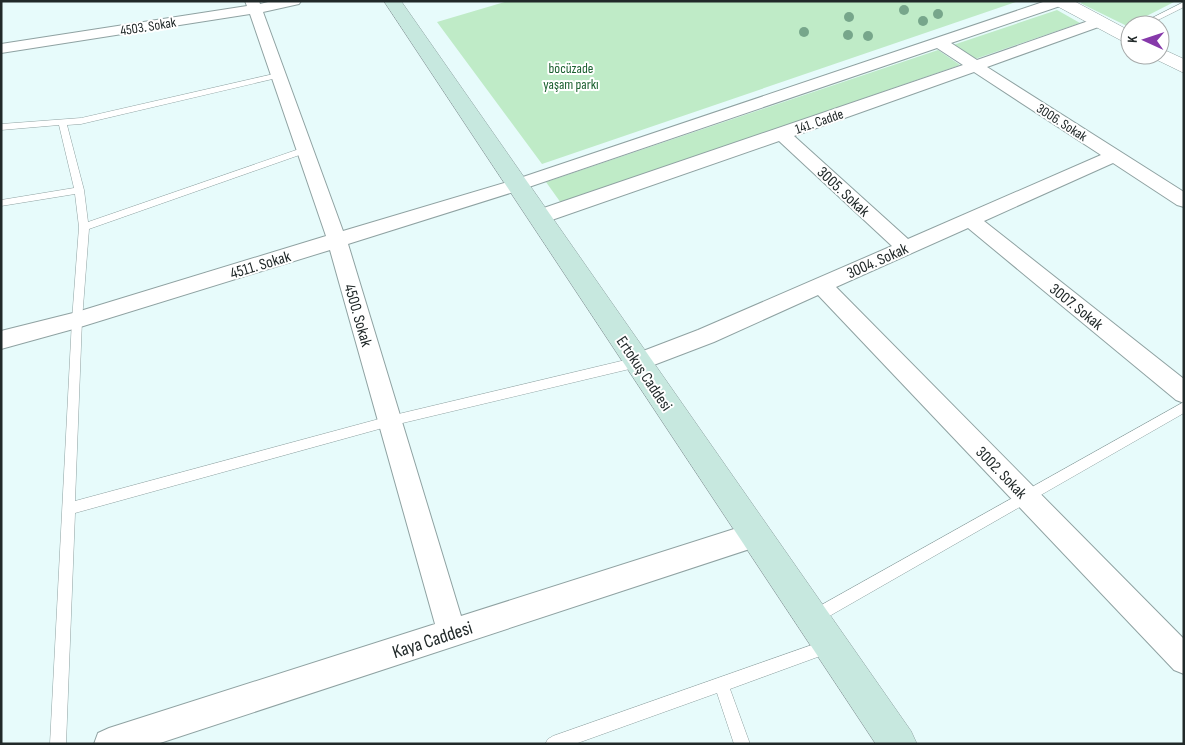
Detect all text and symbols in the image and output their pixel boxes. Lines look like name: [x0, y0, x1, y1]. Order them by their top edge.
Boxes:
street label: 4503. Sokak: [119, 14, 178, 39]
north arrow: [1120, 15, 1170, 65]
text: K: [1124, 35, 1141, 43]
park label: böcüzade yaşam parkı: [543, 60, 599, 93]
street label: 3006. Sokak: [1033, 100, 1091, 145]
street label: 141. Cadde: [793, 105, 846, 138]
street label: 3005. Sokak: [813, 163, 873, 221]
street label: 3004. Sokak: [844, 239, 911, 283]
street label: 4511. Sokak: [228, 247, 293, 284]
street label: 3007. Sokak: [1045, 280, 1107, 334]
street label: 4500. Sokak: [340, 282, 376, 349]
street label: Ertokuş Caddesi: [612, 333, 676, 415]
street label: 3002. Sokak: [972, 443, 1030, 503]
street label: Kaya Caddesi: [389, 617, 476, 664]

